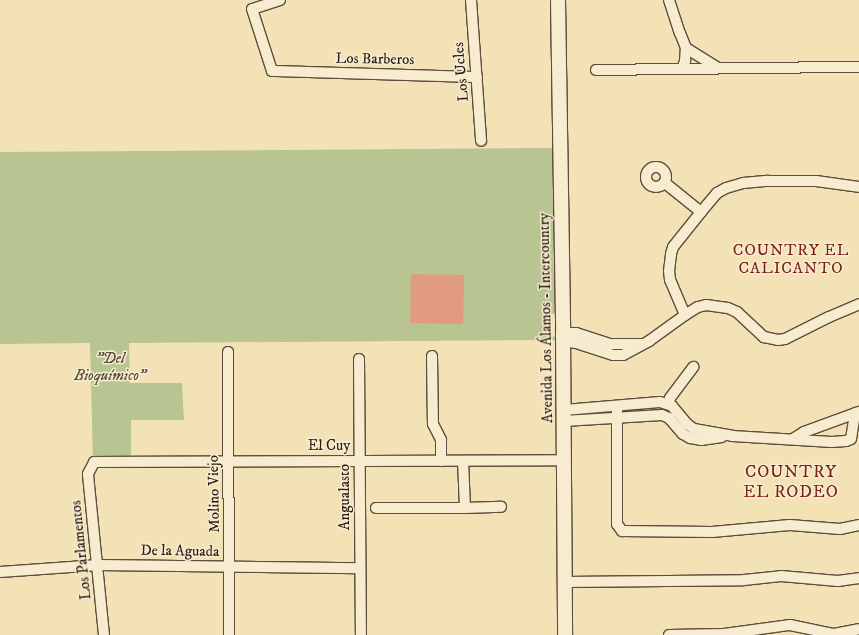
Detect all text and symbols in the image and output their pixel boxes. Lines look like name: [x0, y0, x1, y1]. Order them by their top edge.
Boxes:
street label: Los Ucles: [449, 41, 473, 103]
street label: Los Barberos: [335, 49, 415, 69]
street label: Avenida Los Álamos - Intercountry: [535, 213, 557, 423]
district label: COUNTRY EL CALICANTO: [733, 240, 849, 278]
park label: "Del Bioquímico": [74, 349, 146, 384]
street label: El Cuy: [308, 437, 350, 455]
street label: Molino Viejo: [204, 455, 224, 533]
district label: COUNTRY EL RODEO: [743, 463, 839, 503]
street label: Angualasto: [336, 464, 354, 530]
street label: Los Parlamentos: [67, 499, 95, 601]
street label: De la Aguada: [140, 541, 220, 561]

